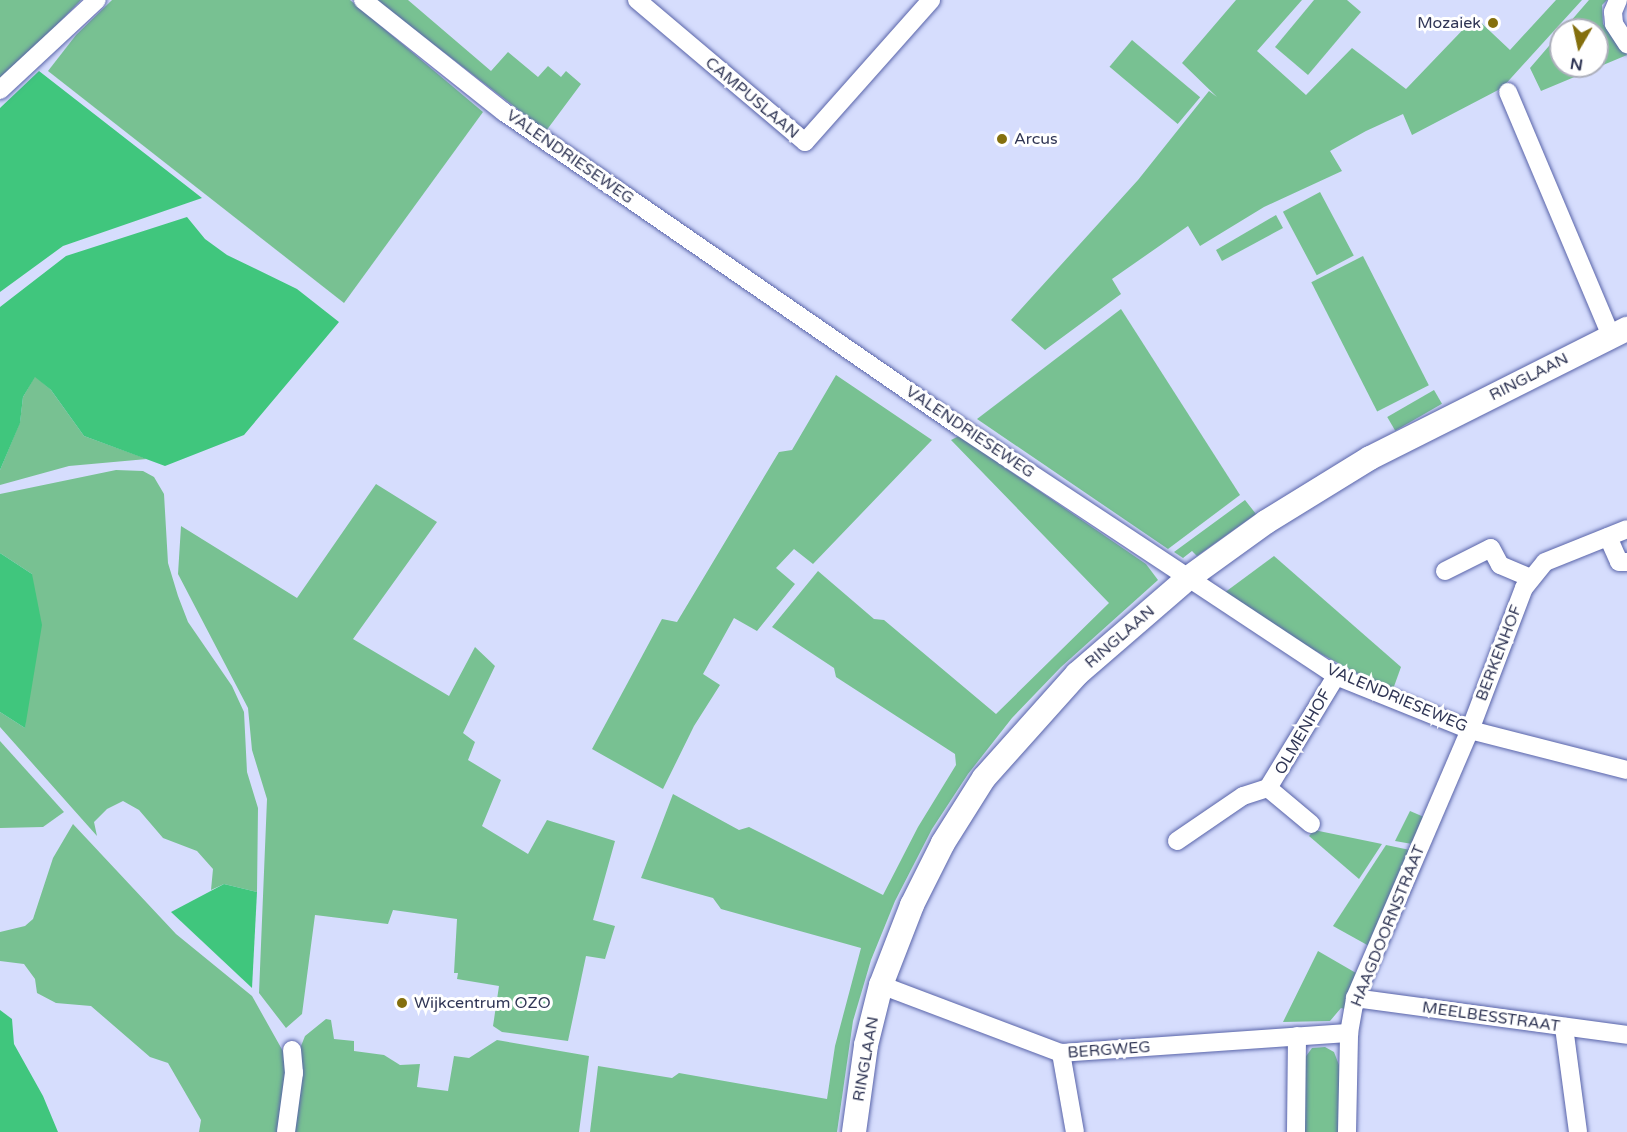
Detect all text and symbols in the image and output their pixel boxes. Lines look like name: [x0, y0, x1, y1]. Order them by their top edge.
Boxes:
place label: Mozaiek: [1417, 13, 1481, 33]
marker: Mozaiek: [1486, 16, 1500, 30]
north arrow: [1549, 18, 1609, 78]
street label: CAMPUSLAAN: [701, 53, 803, 143]
text: N: [1569, 53, 1584, 75]
street label: VALENDRIESEWEG: [503, 106, 637, 208]
place label: Arcus: [1014, 129, 1058, 149]
marker: Arcus: [995, 132, 1009, 146]
street label: RINGLAAN: [1486, 349, 1572, 405]
street label: VALENDRIESEWEG: [902, 382, 1038, 482]
street label: RINGLAAN: [1081, 601, 1159, 673]
street label: BERKENHOF: [1472, 602, 1526, 704]
street label: VALENDRIESEWEG: [1324, 660, 1470, 736]
street label: OLMENHOF: [1271, 686, 1335, 778]
street label: HAAGDOORNSTRAAT: [1347, 842, 1429, 1010]
place label: Wijkcentrum OZO: [414, 993, 551, 1013]
marker: Wijkcentrum OZO: [395, 996, 409, 1010]
street label: MEELBESSTRAAT: [1421, 998, 1561, 1036]
street label: RINGLAAN: [849, 1015, 883, 1103]
street label: BERGWEG: [1067, 1038, 1151, 1062]

